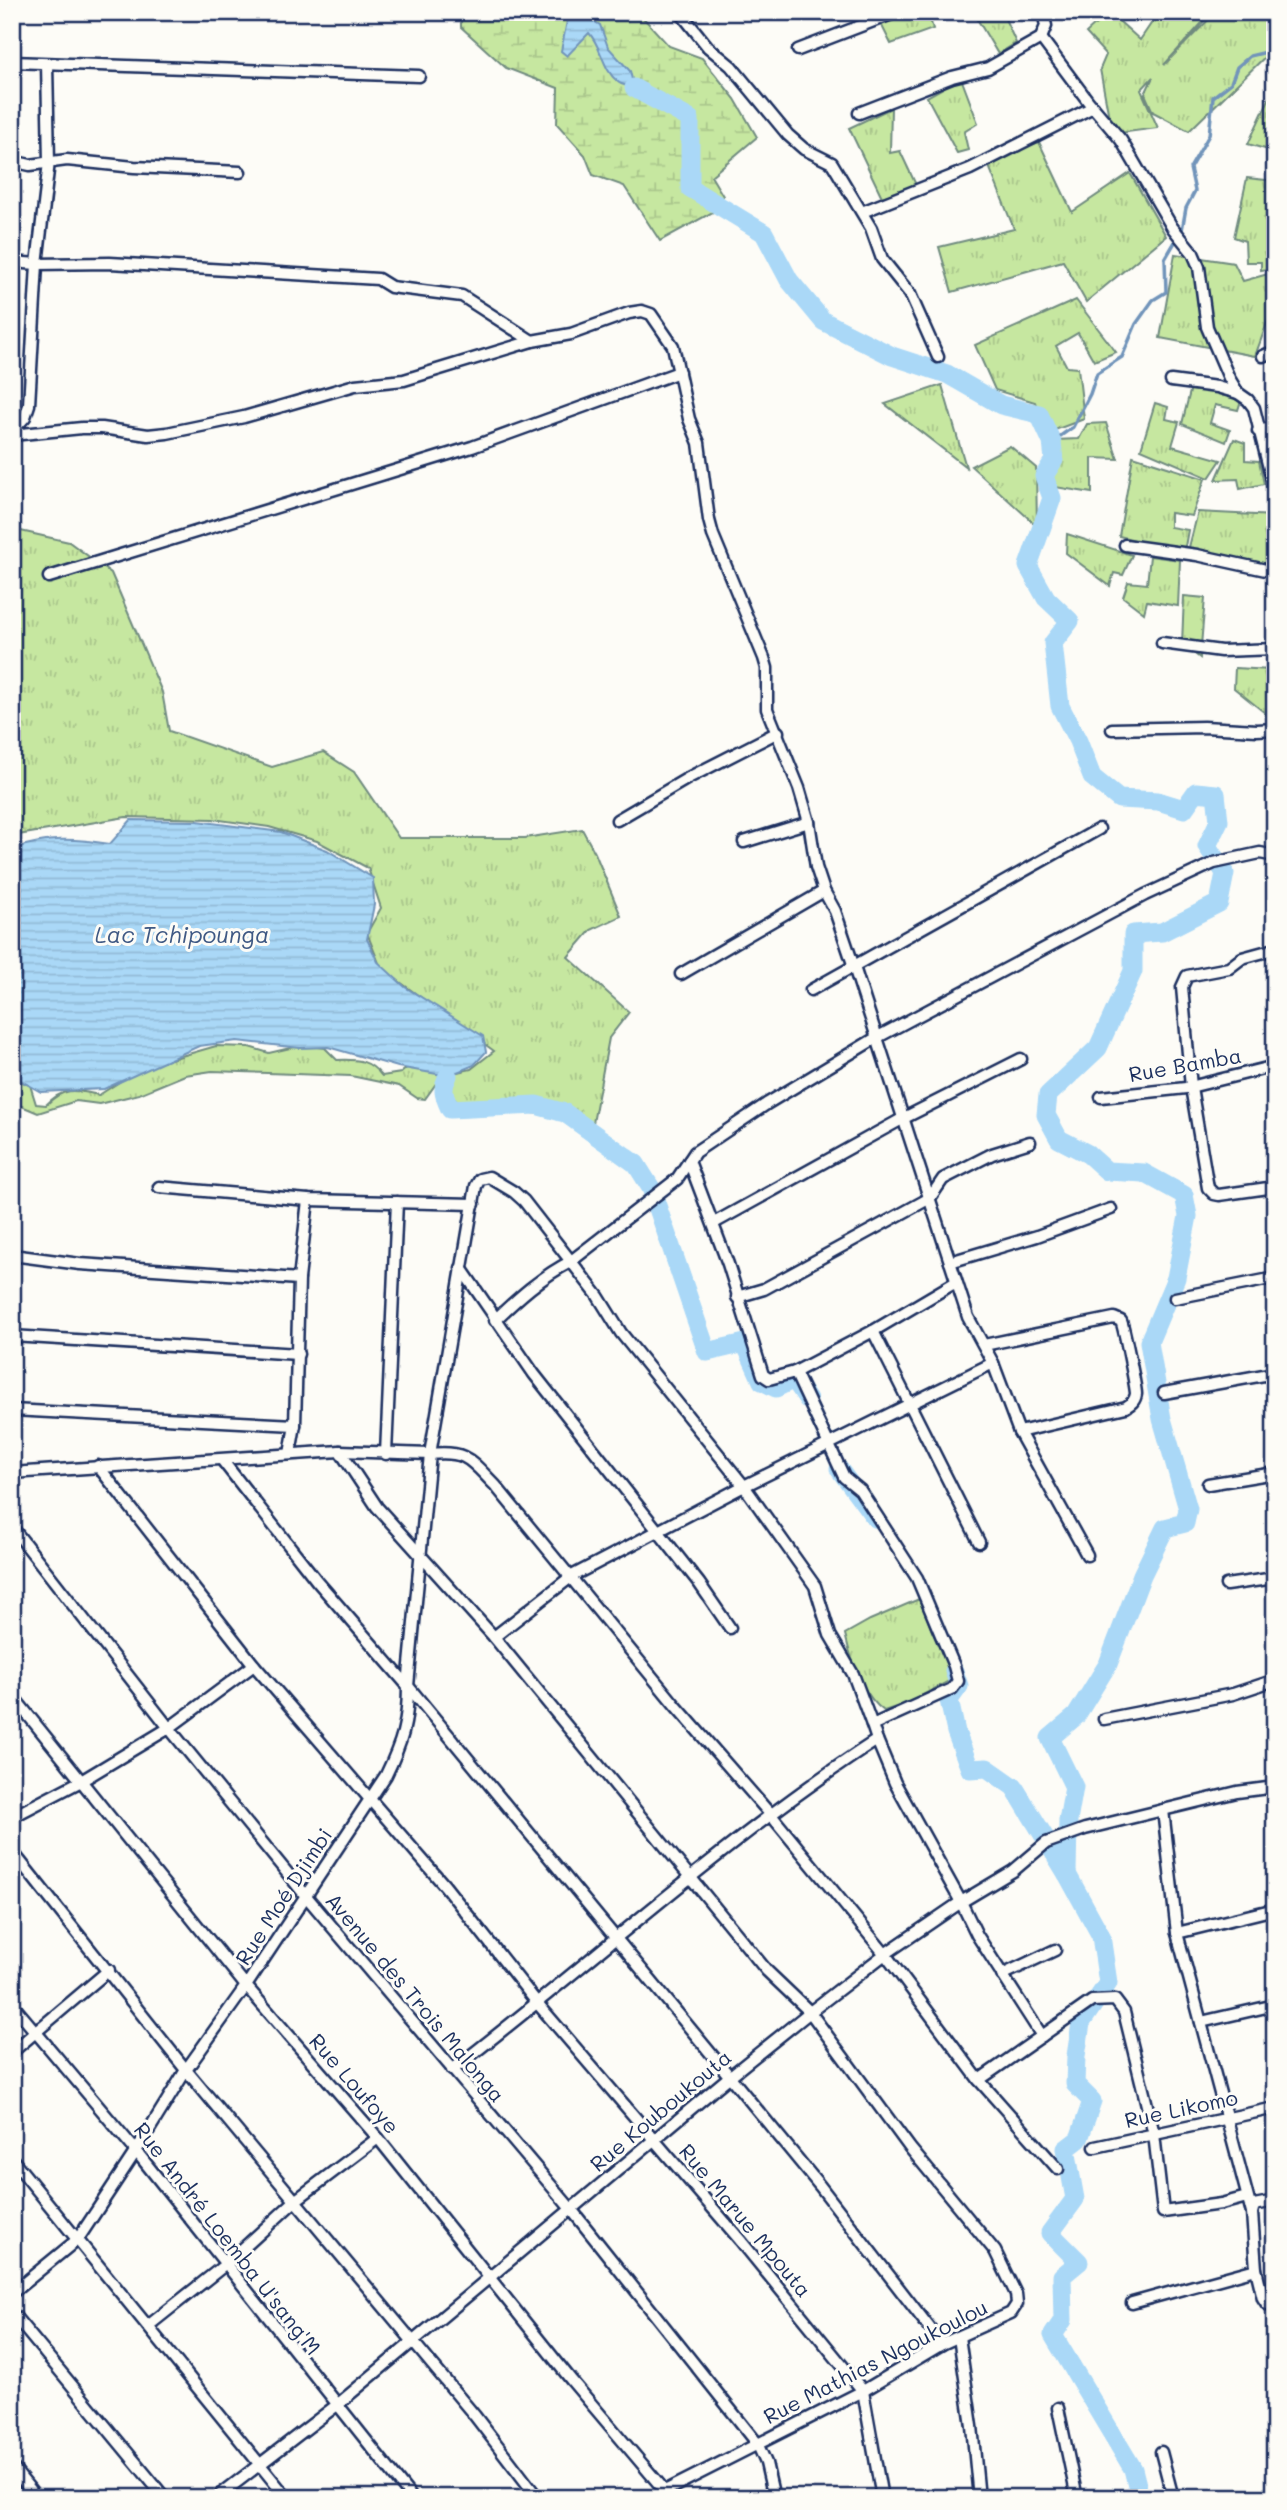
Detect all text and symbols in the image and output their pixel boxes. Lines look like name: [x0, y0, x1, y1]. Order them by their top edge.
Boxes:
water label: Lac Tchipounga: [95, 919, 269, 949]
street label: Rue Bamba: [1127, 1041, 1243, 1087]
street label: Rue Moé Djimbi: [229, 1822, 337, 1970]
street label: Avenue des Trois Malonga: [320, 1887, 512, 2107]
street label: Rue Loufoye: [304, 2027, 406, 2139]
street label: Rue Kouboukouta: [584, 2043, 736, 2177]
street label: Rue Likomo: [1122, 2083, 1240, 2133]
street label: Rue André Loemba U'sang'M: [129, 2116, 327, 2360]
street label: Rue Marue Mpouta: [674, 2138, 818, 2302]
street label: Rue Mathias Ngoukoulou: [758, 2293, 992, 2429]

